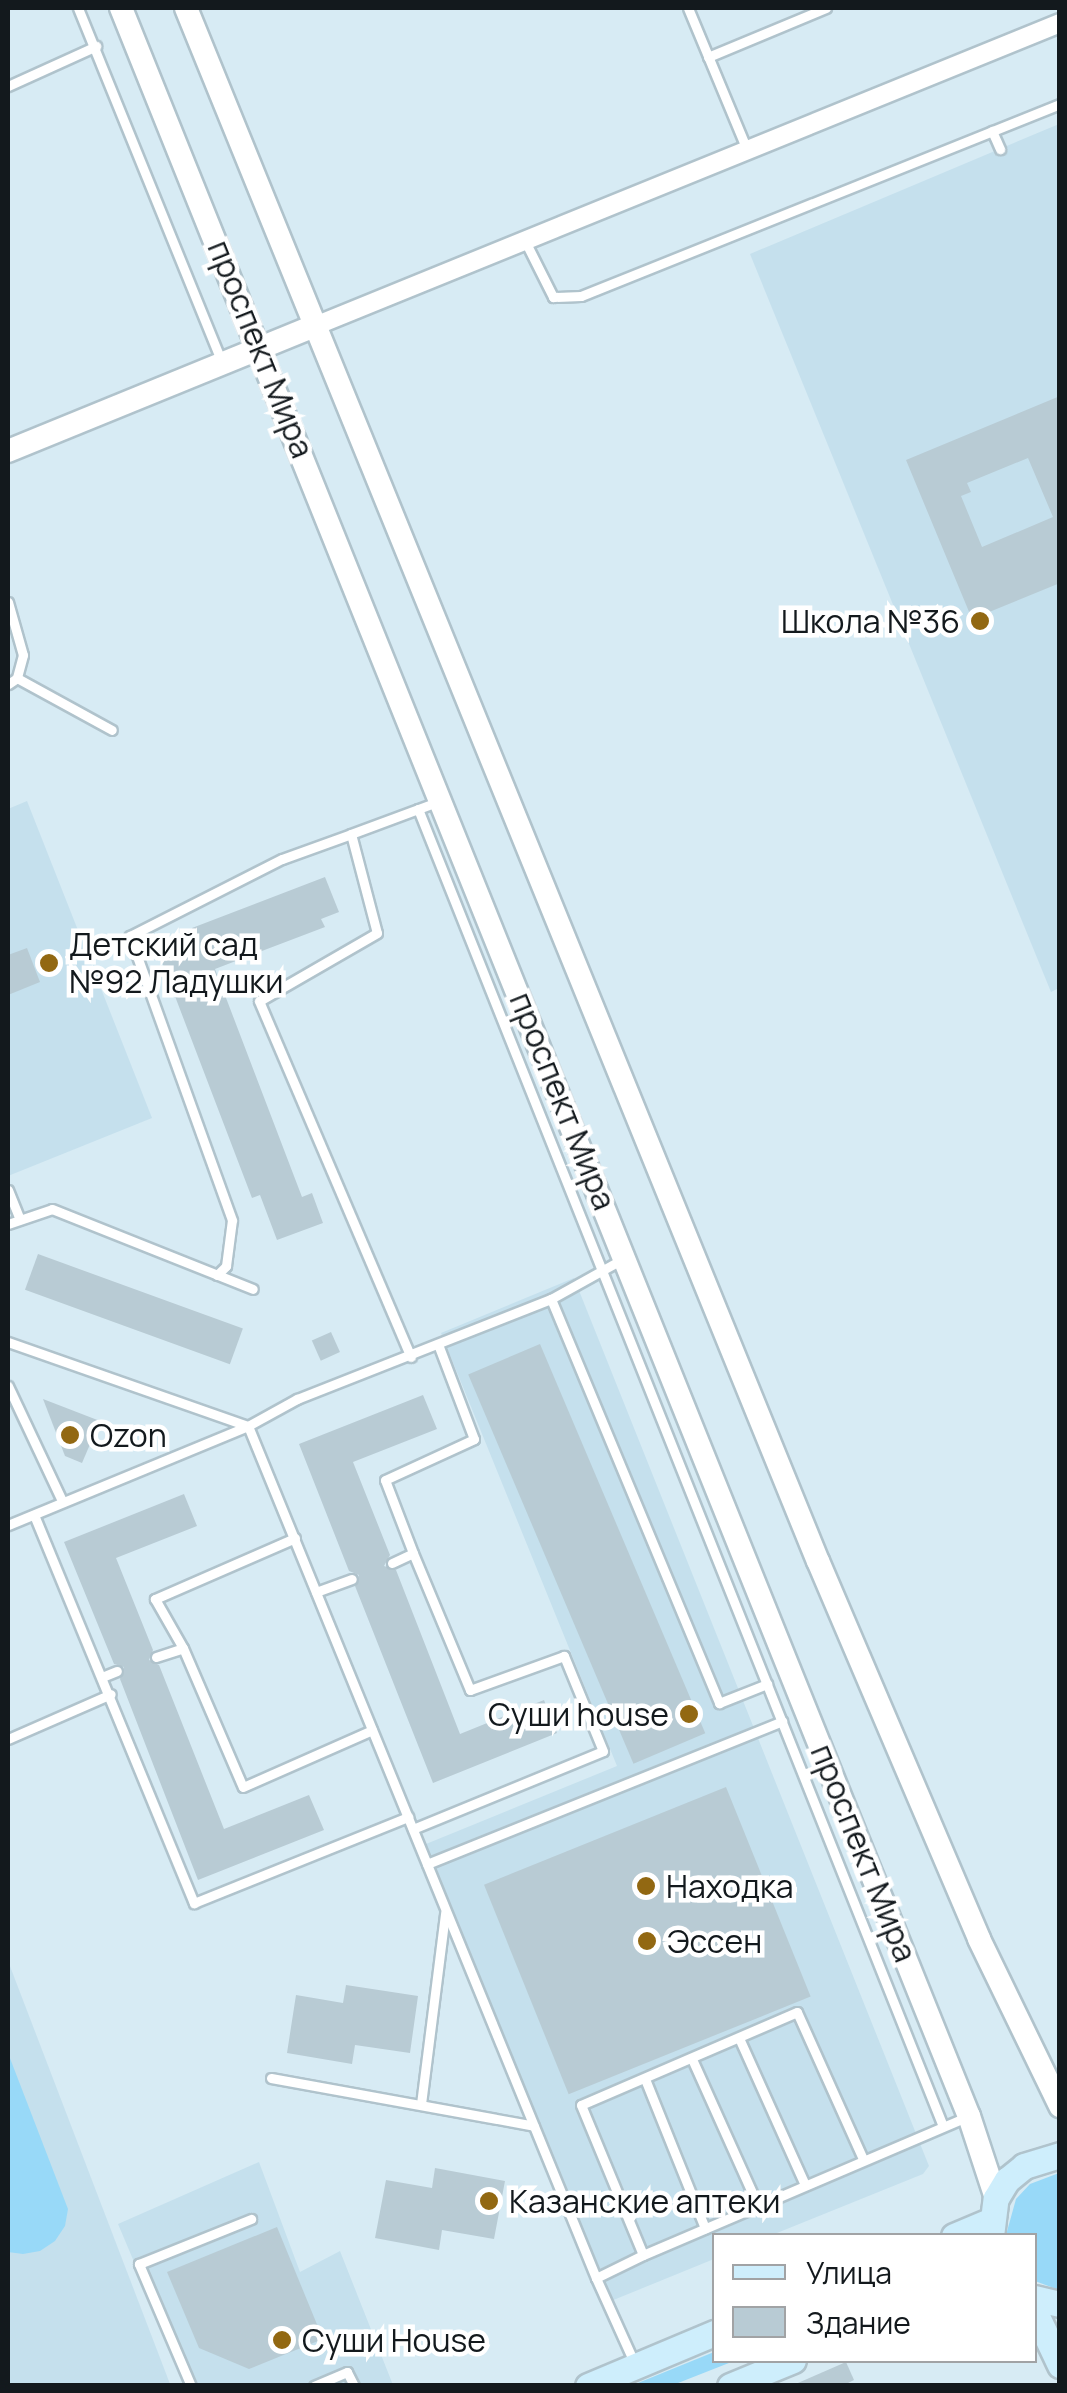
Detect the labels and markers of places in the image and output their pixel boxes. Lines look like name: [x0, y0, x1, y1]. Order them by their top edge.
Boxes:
place label: Школа №36: [781, 602, 960, 640]
marker: Школа №36: [969, 610, 991, 632]
place label: Детский сад №92 Ладушки: [69, 926, 283, 1001]
marker: Детский сад №92 Ладушки: [38, 952, 60, 974]
place label: Ozon: [90, 1416, 167, 1454]
marker: Ozon: [59, 1424, 81, 1446]
place label: Суши house: [488, 1695, 669, 1733]
marker: Суши house: [678, 1703, 700, 1725]
place label: Находка: [666, 1867, 794, 1905]
marker: Находка: [635, 1875, 657, 1897]
place label: Эссен: [667, 1922, 762, 1960]
marker: Эссен: [636, 1930, 658, 1952]
place label: Казанские аптеки: [509, 2182, 781, 2220]
marker: Казанские аптеки: [478, 2190, 500, 2212]
place label: Суши House: [302, 2321, 486, 2359]
marker: Суши House: [271, 2329, 293, 2351]

